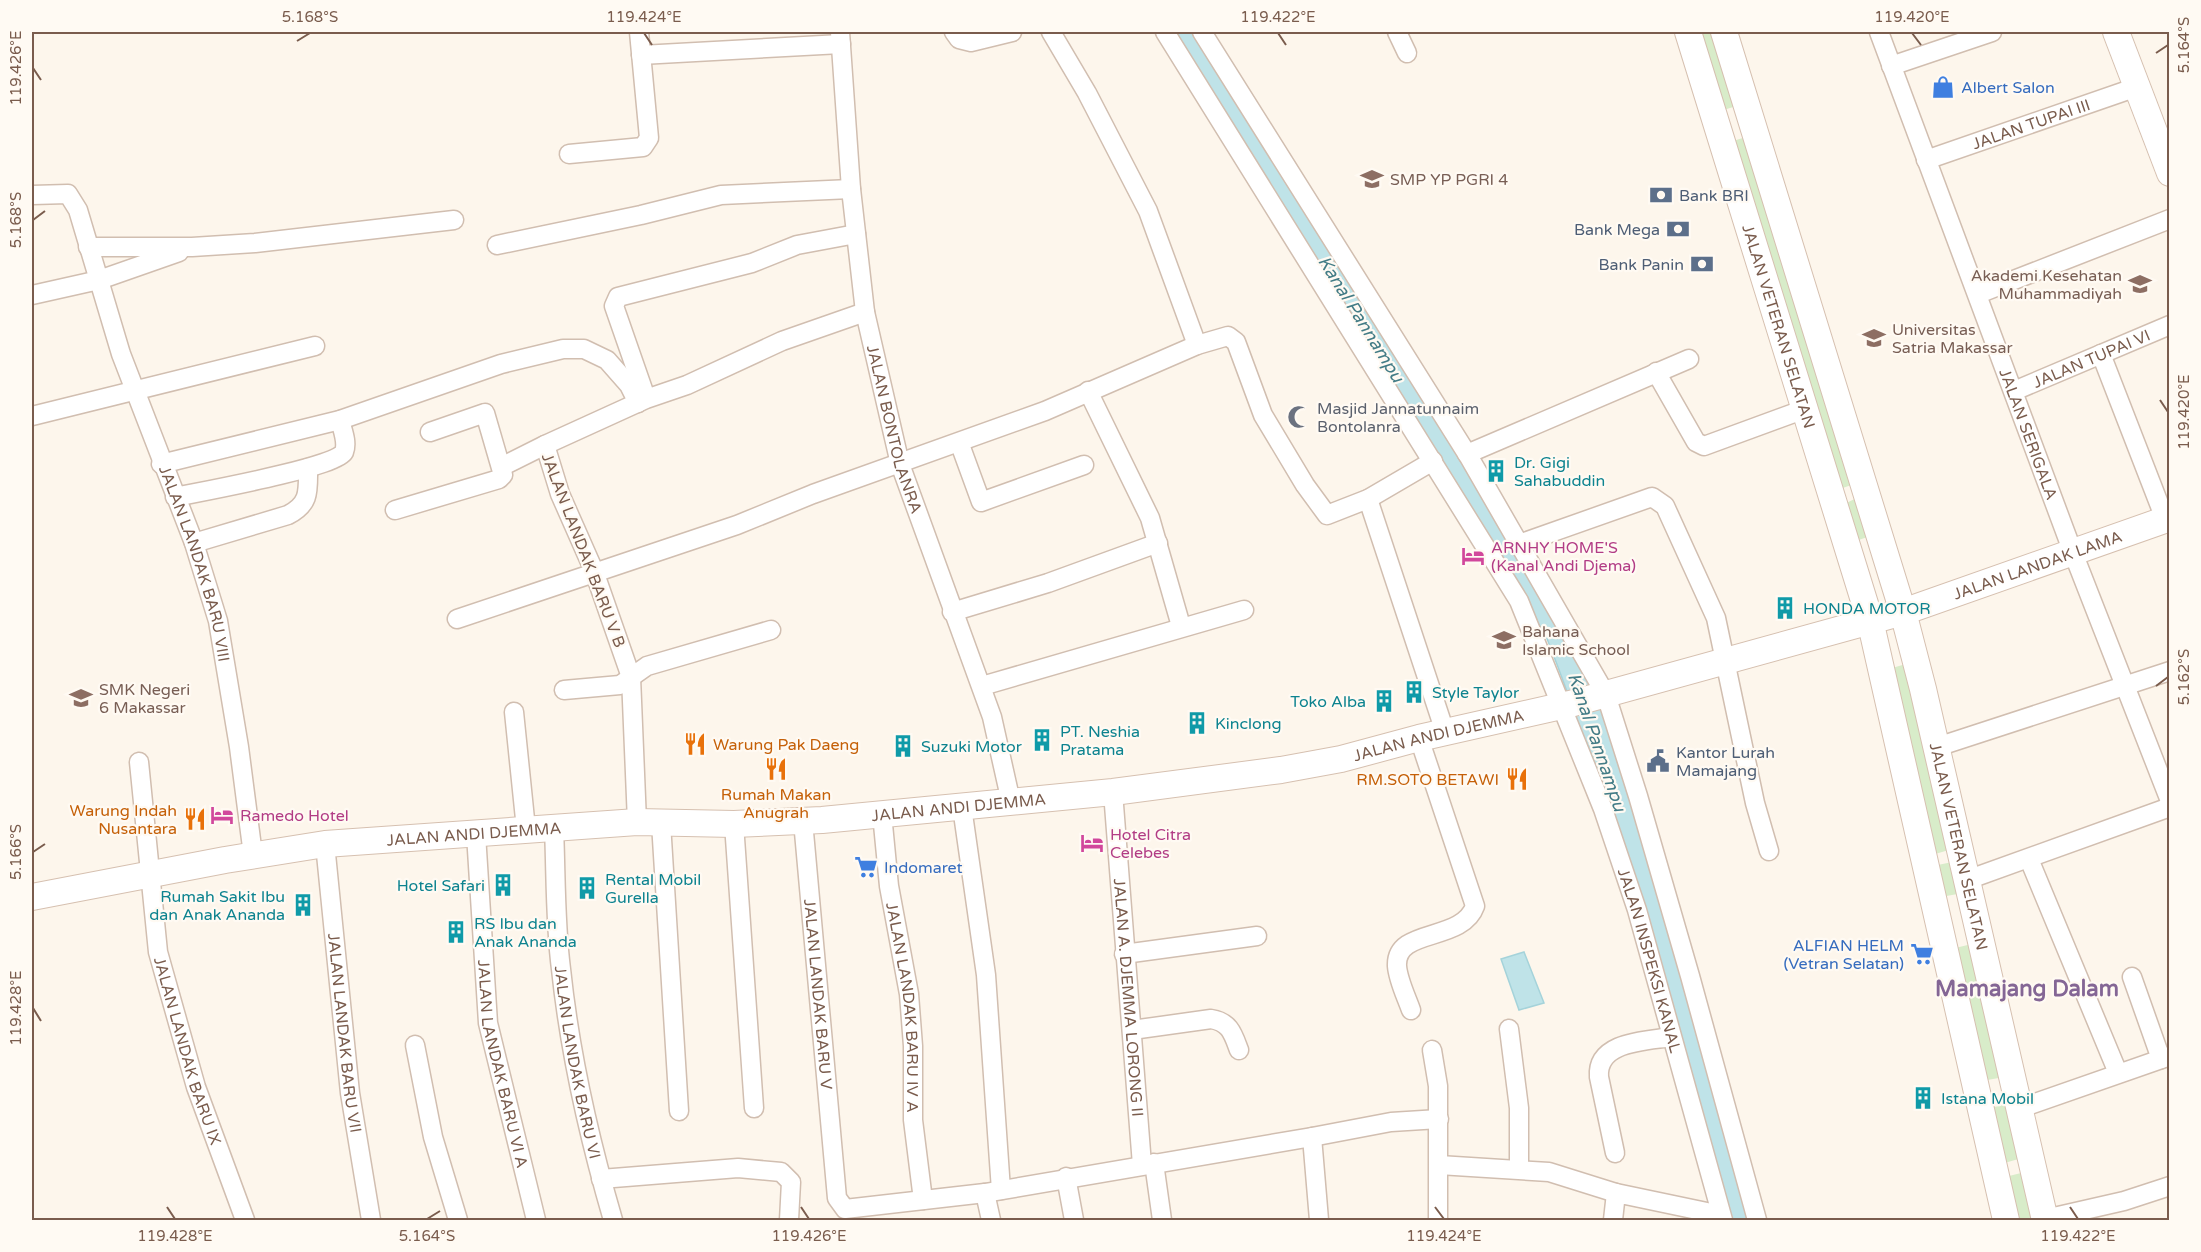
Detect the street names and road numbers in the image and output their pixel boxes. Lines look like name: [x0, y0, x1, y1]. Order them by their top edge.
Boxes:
street label: JALAN TUPAI III: [1970, 95, 2093, 154]
street label: JALAN VETERAN SELATAN: [1737, 222, 1819, 431]
street label: JALAN TUPAI VI: [2030, 326, 2153, 393]
street label: JALAN BONTOLANRA: [862, 343, 926, 516]
street label: JALAN SERIGALA: [1994, 366, 2061, 503]
street label: JALAN LANDAK BARU V B: [537, 450, 629, 650]
street label: JALAN LANDAK BARU VIII: [154, 463, 234, 663]
street label: JALAN LANDAK LAMA: [1951, 527, 2125, 605]
street label: JALAN ANDI DJEMMA: [1351, 706, 1526, 766]
street label: JALAN VETERAN SELATAN: [1925, 741, 1992, 952]
street label: JALAN ANDI DJEMMA: [871, 789, 1047, 826]
street label: JALAN ANDI DJEMMA: [386, 818, 562, 851]
street label: JALAN INSPEKSI KANAL: [1613, 866, 1685, 1055]
street label: JALAN A. DJEMMA LORONG II: [1109, 878, 1147, 1117]
street label: JALAN LANDAK BARU V: [799, 898, 836, 1091]
street label: JALAN LANDAK BARU IV A: [881, 901, 922, 1113]
street label: JALAN LANDAK BARU VII: [323, 932, 365, 1134]
street label: JALAN LANDAK BARU IX: [149, 955, 225, 1148]
street label: JALAN LANDAK BARU VI A: [473, 959, 532, 1170]
street label: JALAN LANDAK BARU VI: [550, 965, 605, 1161]

